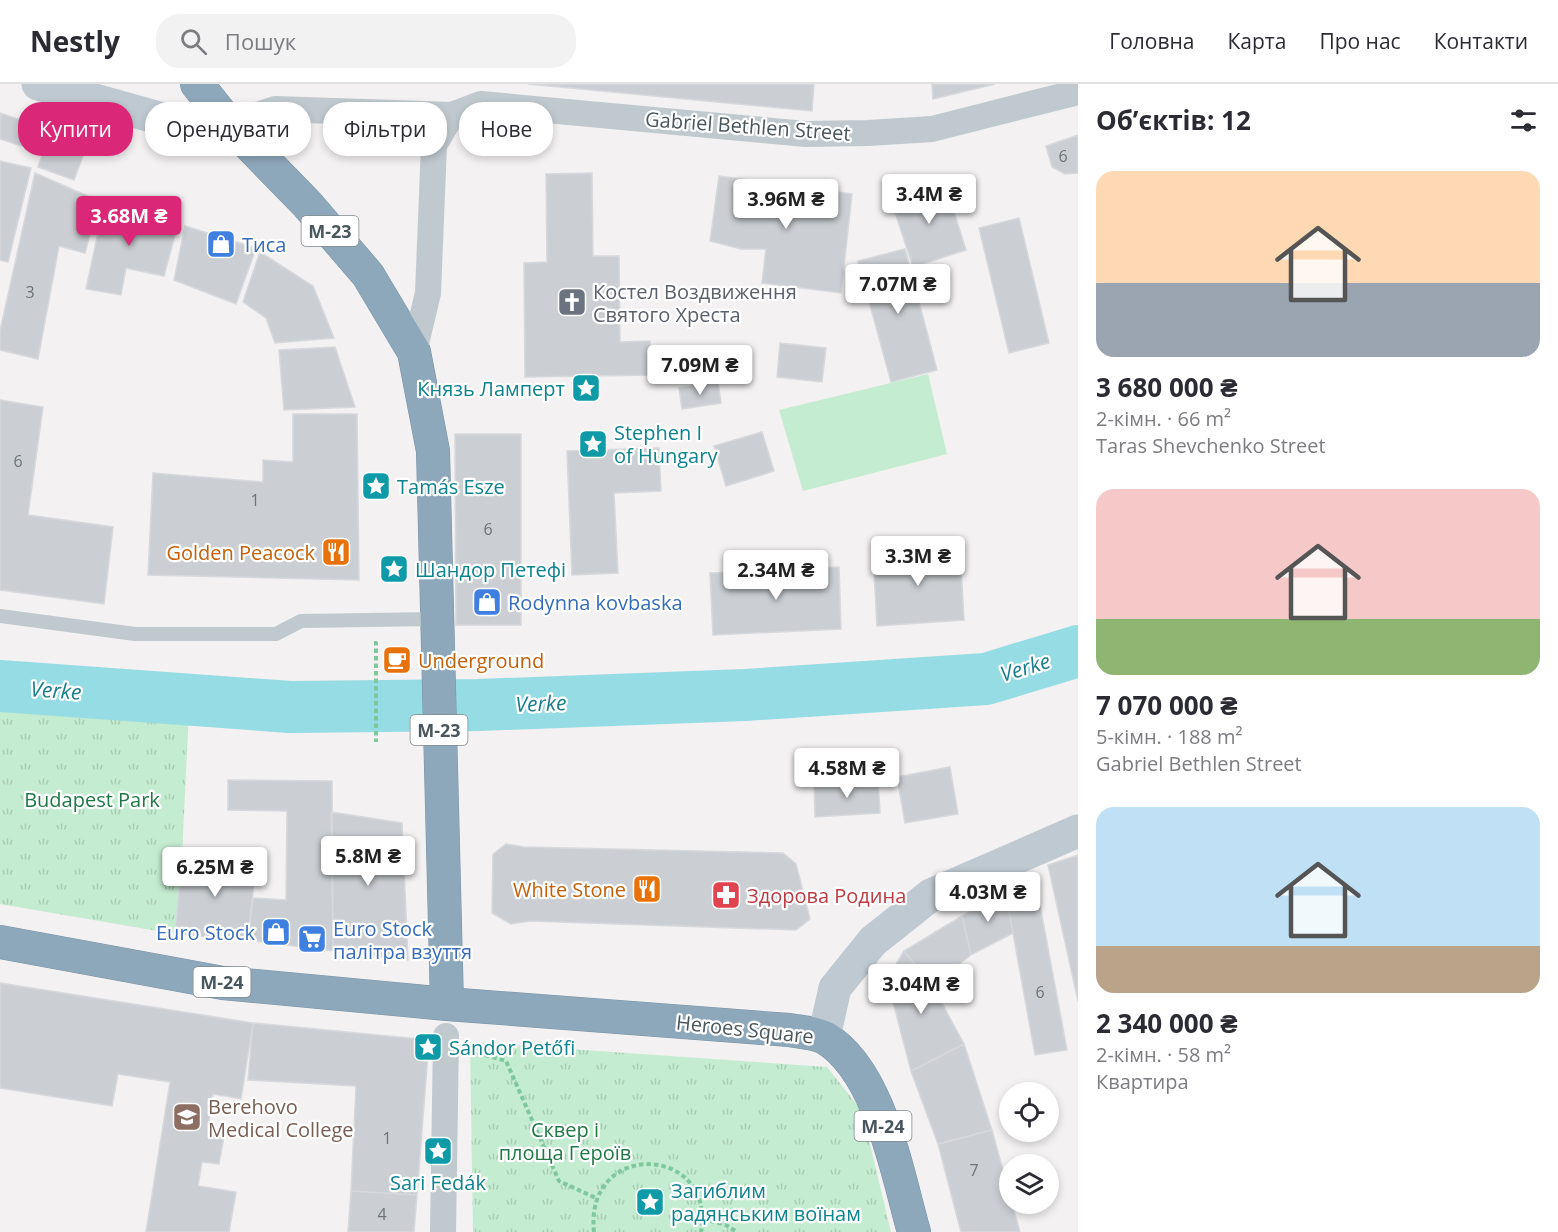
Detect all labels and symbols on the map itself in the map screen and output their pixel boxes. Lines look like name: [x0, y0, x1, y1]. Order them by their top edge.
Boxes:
street label: Gabriel Bethlen Street: [644, 105, 852, 147]
house number: 6: [1058, 145, 1068, 167]
pin: 3.4M ₴: [880, 174, 978, 225]
pin: 3.96M ₴: [731, 179, 841, 230]
pin: 3.68M ₴: [74, 196, 184, 247]
road number: М-23: [302, 216, 358, 246]
shop icon: Тиса: [205, 228, 237, 260]
place label: Тиса: [242, 231, 286, 258]
pin: 7.07M ₴: [843, 264, 953, 315]
place label: Костел Воздвиження Святого Хреста: [593, 278, 797, 328]
house number: 3: [25, 281, 35, 303]
church icon: Костел Воздвиження Святого Хреста: [556, 286, 588, 318]
pin: 7.09M ₴: [645, 345, 755, 396]
place icon: Князь Ламперт: [570, 372, 602, 404]
place label: Князь Ламперт: [417, 375, 565, 402]
place label: Stephen I of Hungary: [614, 419, 718, 469]
place icon: Stephen I of Hungary: [577, 428, 609, 460]
house number: 6: [13, 450, 23, 472]
place icon: Tamás Esze: [360, 470, 392, 502]
place label: Tamás Esze: [397, 473, 505, 500]
house number: 1: [250, 489, 260, 511]
house number: 6: [483, 518, 493, 540]
restaurant icon: Golden Peacock: [320, 536, 352, 568]
pin: 3.3M ₴: [869, 536, 967, 587]
place label: Golden Peacock: [166, 539, 315, 566]
pin: 2.34M ₴: [721, 550, 831, 601]
place icon: Шандор Петефі: [378, 553, 410, 585]
place label: Шандор Петефі: [415, 556, 566, 583]
shop icon: Rodynna kovbaska: [471, 586, 503, 618]
place label: Rodynna kovbaska: [508, 589, 683, 616]
cafe icon: Underground: [381, 644, 413, 676]
water label: Verke: [997, 646, 1053, 688]
place label: Underground: [418, 647, 544, 674]
water label: Verke: [30, 674, 82, 706]
water label: Verke: [515, 688, 567, 718]
road number: М-23: [410, 715, 468, 745]
pin: 4.58M ₴: [792, 748, 902, 799]
park label: Budapest Park: [24, 786, 160, 813]
pin: 5.8M ₴: [319, 836, 417, 887]
pin: 6.25M ₴: [160, 847, 270, 898]
pin: 4.03M ₴: [933, 872, 1043, 923]
restaurant icon: White Stone: [631, 873, 663, 905]
place label: White Stone: [513, 876, 626, 903]
pharmacy icon: Здорова Родина: [710, 879, 742, 911]
place label: Здорова Родина: [747, 882, 906, 909]
place label: Euro Stock палітра взуття: [333, 915, 472, 965]
shop icon: Euro Stock: [260, 916, 292, 948]
place label: Euro Stock: [156, 919, 255, 946]
supermarket icon: Euro Stock палітра взуття: [296, 923, 328, 955]
pin: 3.04M ₴: [866, 964, 976, 1015]
road number: М-24: [194, 967, 250, 997]
house number: 6: [1035, 981, 1045, 1003]
street label: Heroes Square: [675, 1008, 815, 1050]
place icon: Sándor Petőfi: [412, 1031, 444, 1063]
place label: Sándor Petőfi: [449, 1034, 575, 1061]
place label: Berehovo Medical College: [208, 1093, 354, 1143]
school or university icon: Berehovo Medical College: [171, 1101, 203, 1133]
road number: М-24: [854, 1111, 912, 1141]
park label: Сквер і площа Героїв: [499, 1116, 631, 1166]
house number: 1: [382, 1127, 392, 1149]
place icon: Sari Fedák: [422, 1135, 454, 1167]
house number: 7: [969, 1159, 979, 1181]
place label: Sari Fedák: [390, 1169, 486, 1196]
place label: Загиблим радянським воїнам: [671, 1177, 861, 1227]
place icon: Загиблим радянським воїнам: [634, 1186, 666, 1218]
house number: 4: [377, 1203, 387, 1225]

